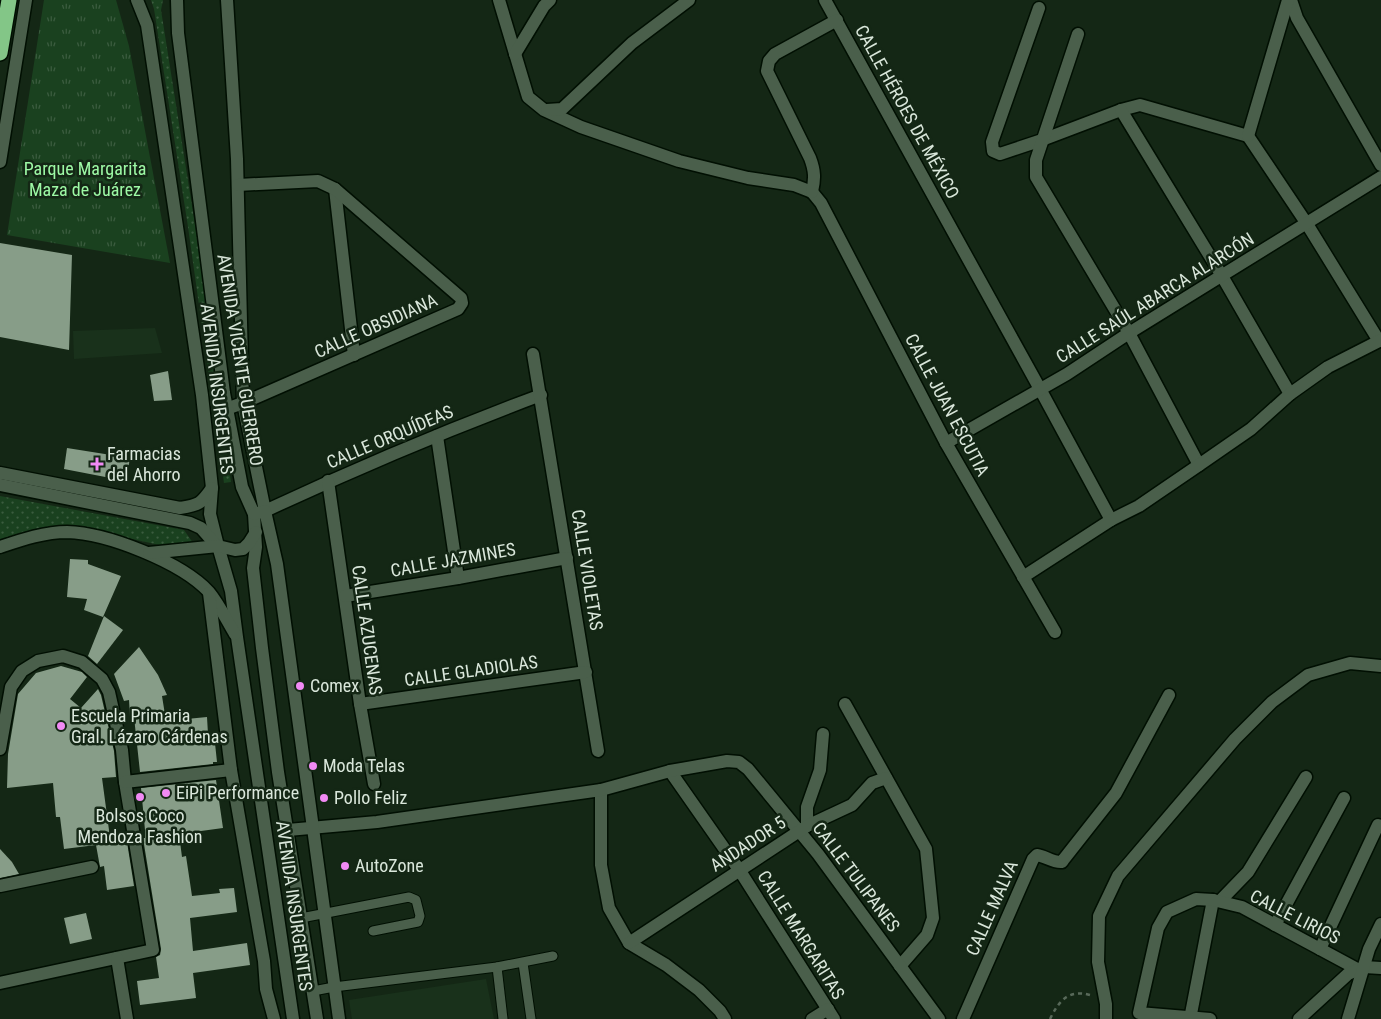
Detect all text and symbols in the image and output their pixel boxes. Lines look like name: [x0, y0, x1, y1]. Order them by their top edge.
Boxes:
street label: CALLE HÉROES DE MÉXICO: [851, 21, 964, 202]
park label: Parque Margarita Maza de Juárez: [24, 158, 146, 200]
street label: CALLE SAÚL ABARCA ALARCÓN: [1052, 228, 1257, 367]
street label: AVENIDA VICENTE GUERRERO: [213, 253, 268, 467]
street label: CALLE OBSIDIANA: [311, 289, 441, 362]
street label: AVENIDA INSURGENTES: [197, 302, 238, 475]
street label: CALLE JUAN ESCUTIA: [901, 330, 994, 480]
street label: CALLE ORQUÍDEAS: [323, 400, 456, 473]
place label: Farmacias del Ahorro: [107, 443, 181, 485]
marker: Farmacias del Ahorro: [91, 458, 103, 470]
street label: CALLE VIOLETAS: [568, 508, 607, 632]
street label: CALLE JAZMINES: [389, 538, 517, 581]
street label: CALLE AZUCENAS: [348, 564, 387, 696]
street label: CALLE GLADIOLAS: [403, 651, 539, 690]
place label: Comex: [310, 675, 359, 696]
marker: Comex: [294, 680, 306, 692]
place label: Escuela Primaria Gral. Lázaro Cárdenas: [71, 705, 228, 747]
marker: Escuela Primaria Gral. Lázaro Cárdenas: [55, 720, 67, 732]
place label: Moda Telas: [323, 755, 405, 776]
marker: Moda Telas: [307, 760, 319, 772]
place label: EiPi Performance: [176, 782, 299, 803]
marker: EiPi Performance: [160, 787, 172, 799]
place label: Pollo Feliz: [334, 787, 407, 808]
marker: Bolsos Coco Mendoza Fashion: [134, 791, 146, 803]
marker: Pollo Feliz: [318, 792, 330, 804]
place label: Bolsos Coco Mendoza Fashion: [78, 805, 203, 847]
street label: ANDADOR 5: [706, 811, 789, 876]
street label: CALLE TULIPANES: [808, 818, 904, 936]
street label: AVENIDA INSURGENTES: [272, 819, 317, 992]
place label: AutoZone: [355, 855, 424, 876]
street label: CALLE MALVA: [961, 856, 1022, 959]
marker: AutoZone: [339, 860, 351, 872]
street label: CALLE MARGARITAS: [753, 867, 849, 1003]
street label: CALLE LIRIOS: [1247, 885, 1344, 948]

